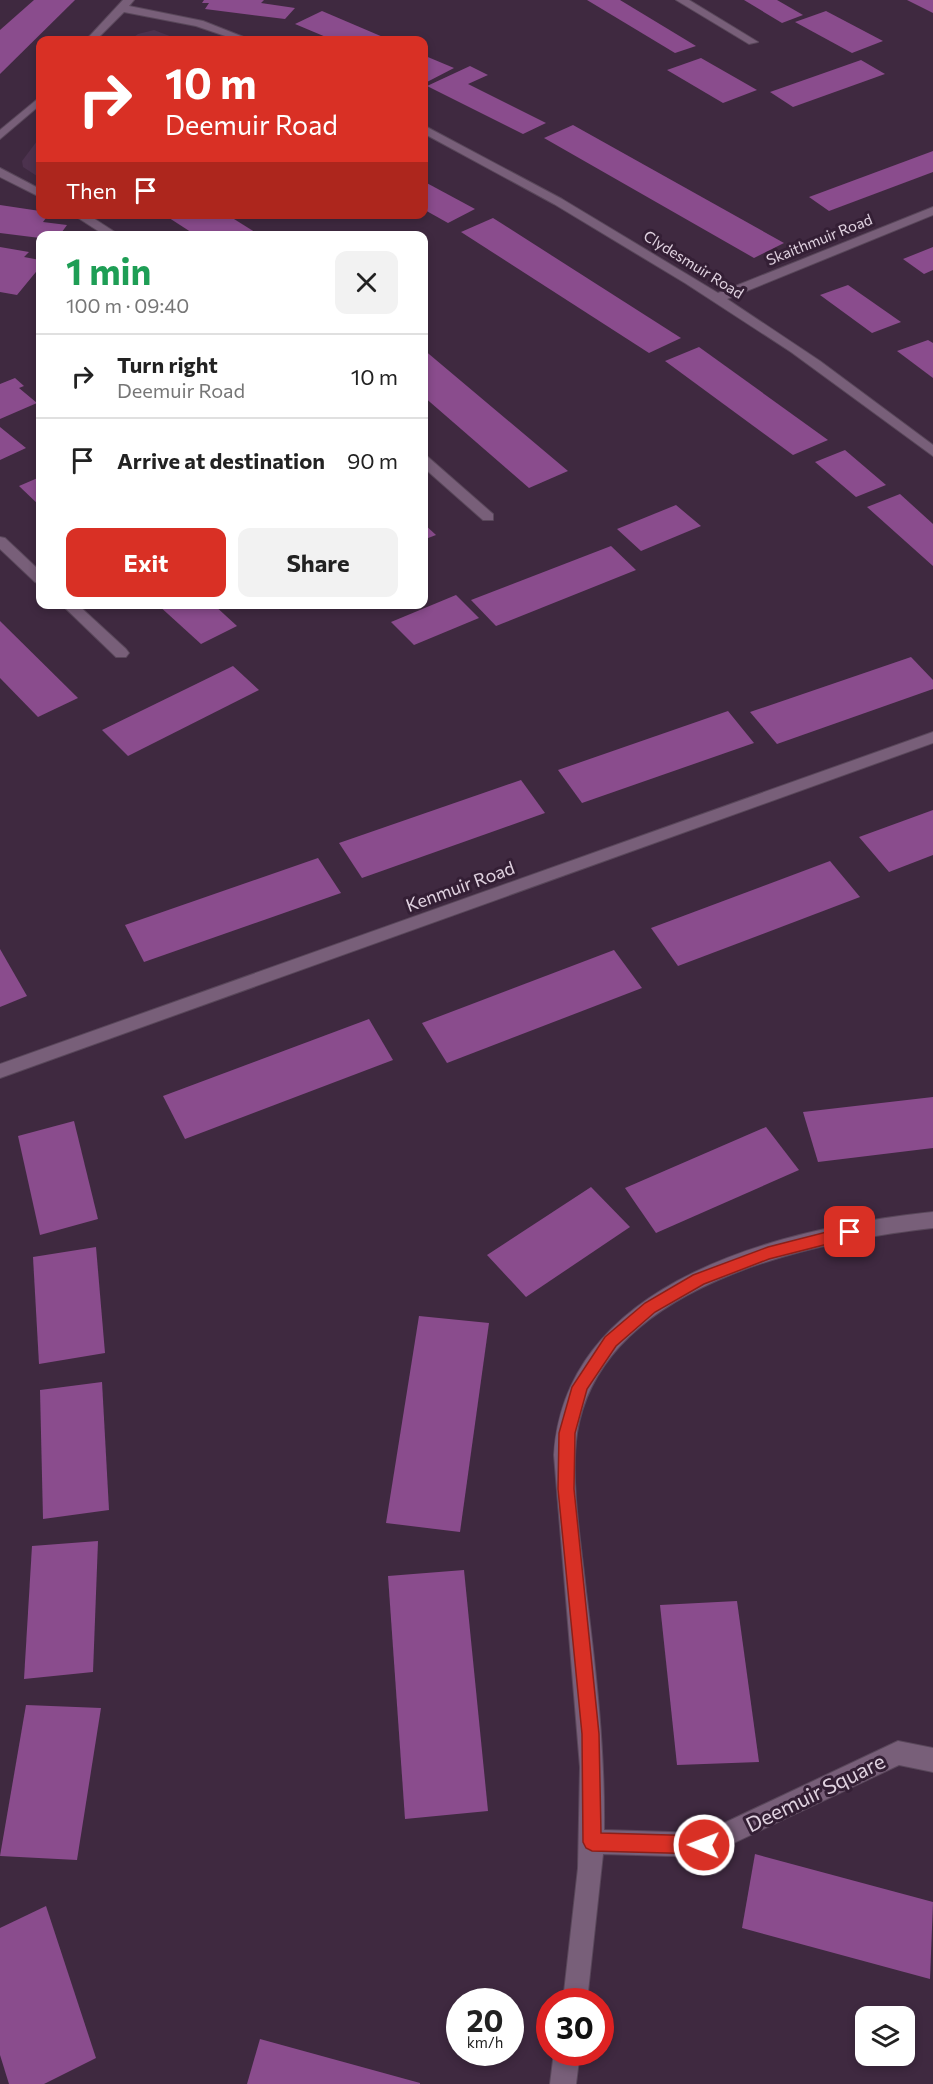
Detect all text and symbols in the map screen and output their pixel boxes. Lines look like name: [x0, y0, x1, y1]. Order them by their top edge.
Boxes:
text: 10 m: [165, 56, 257, 108]
icon: right: [66, 60, 144, 138]
text: Deemuir Road: [165, 108, 338, 141]
icon: arrive: [129, 174, 162, 207]
text: Then: [66, 177, 117, 204]
street label: Skaithmuir Road: [763, 210, 875, 268]
street label: Clydesmuir Road: [641, 226, 747, 302]
text: 1 min: [66, 248, 151, 292]
button: close: [335, 251, 398, 314]
text: 100 m · 09:40: [66, 293, 189, 317]
text: Turn right: [117, 351, 218, 378]
icon: right: [66, 360, 99, 393]
text: 10 m: [351, 363, 398, 390]
text: Deemuir Road: [117, 378, 245, 402]
icon: arrive: [66, 444, 99, 477]
text: Arrive at destination: [117, 447, 325, 474]
text: 90 m: [347, 447, 398, 474]
button: Exit: [66, 528, 226, 597]
button: Share: [238, 528, 398, 597]
street label: Kenmuir Road: [403, 856, 517, 916]
pin: [824, 1206, 875, 1257]
icon: arrive: [833, 1215, 866, 1248]
street label: Deemuir Square: [741, 1747, 889, 1837]
position arrow: [672, 1813, 736, 1877]
speed limit sign: 30: [536, 1988, 614, 2066]
text: 20: [467, 2001, 503, 2038]
map controls: [855, 2006, 915, 2066]
button: layers: [855, 2006, 915, 2066]
text: km/h: [467, 2033, 503, 2051]

